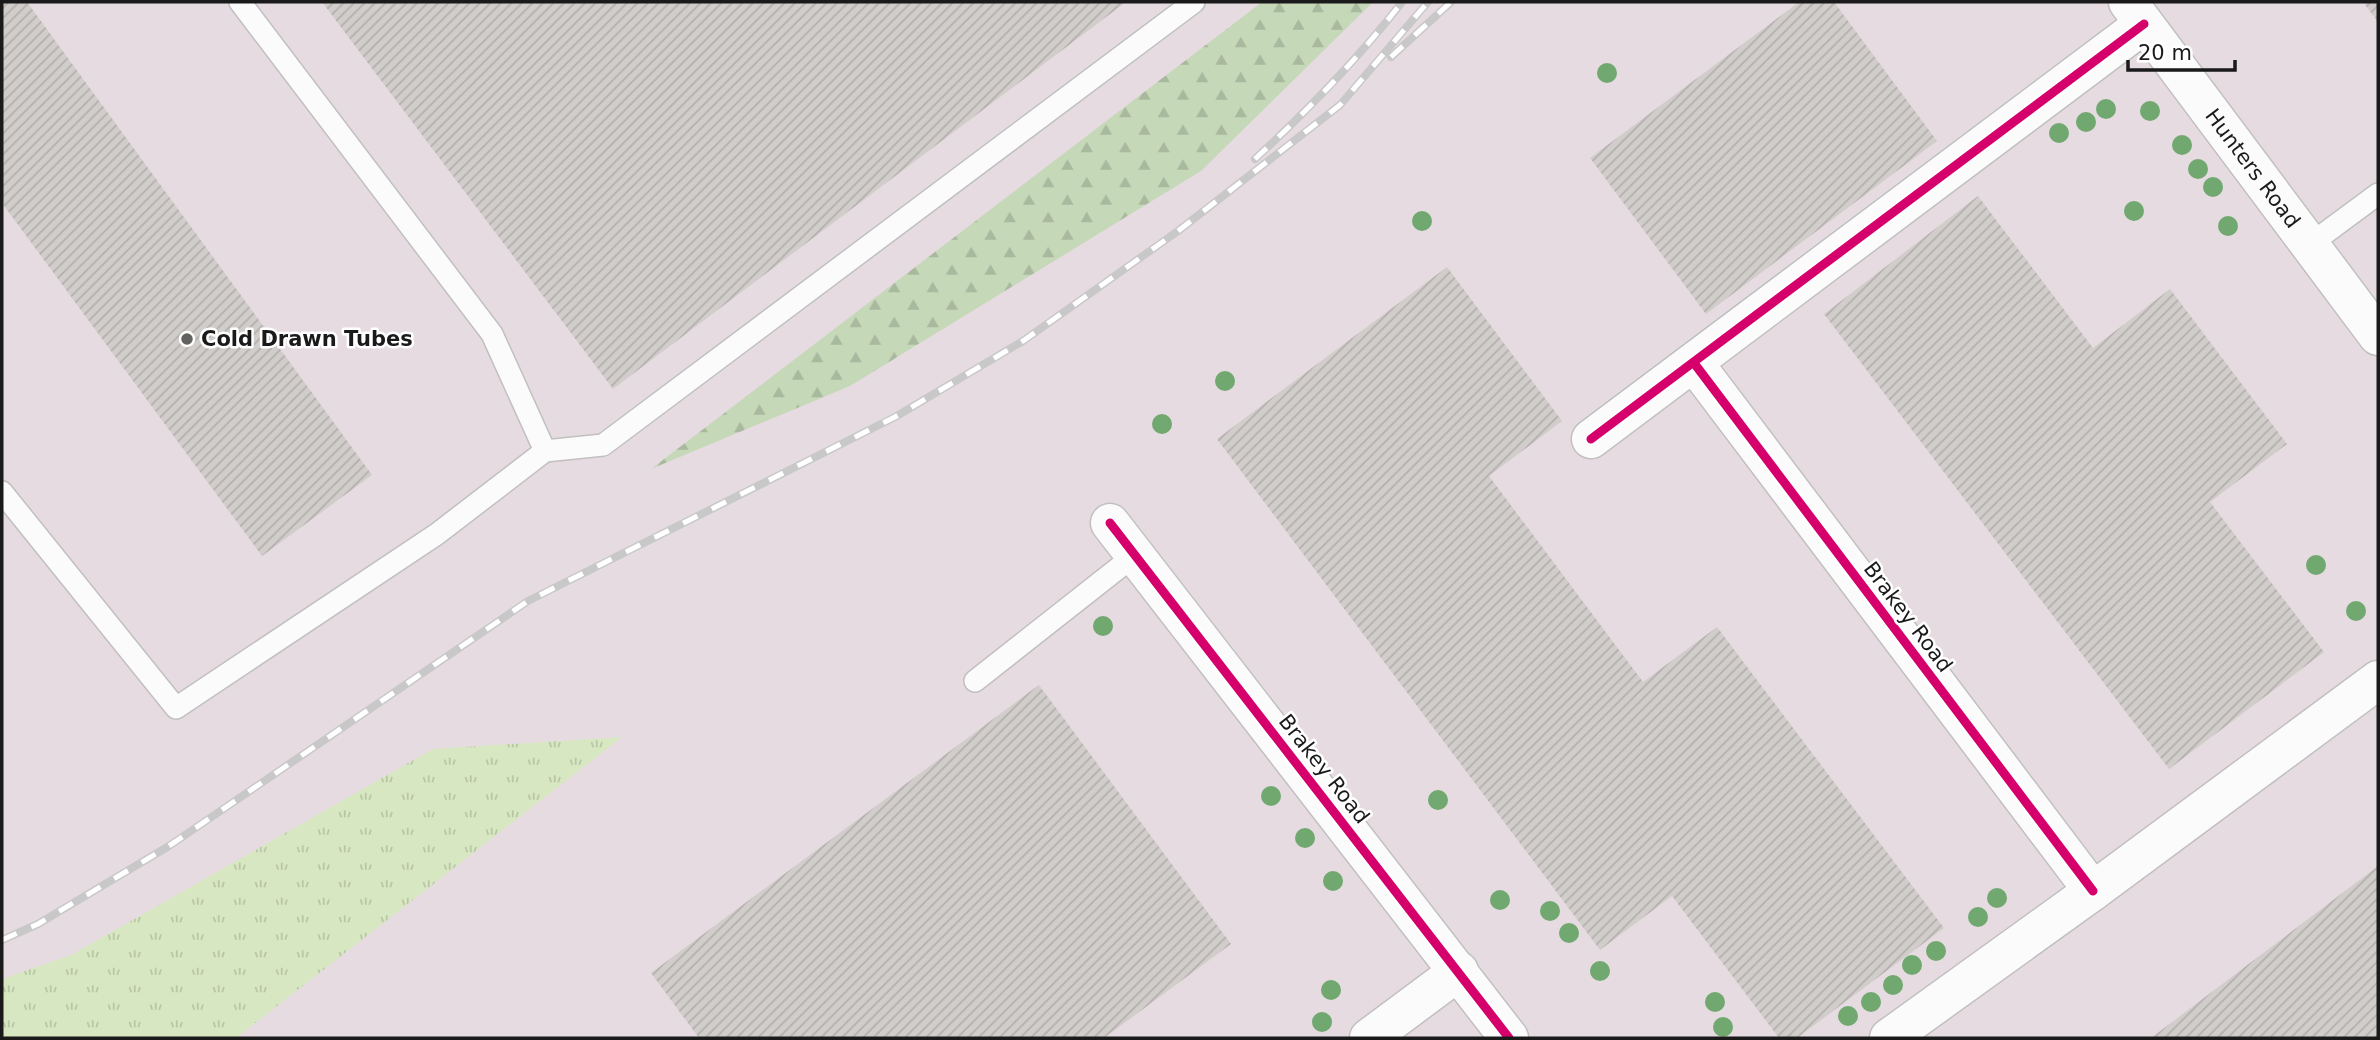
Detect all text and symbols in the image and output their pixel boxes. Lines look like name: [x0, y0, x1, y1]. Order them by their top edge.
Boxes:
scale bar: [2128, 28, 2235, 72]
text: 20 m: [2138, 41, 2192, 65]
street label: Hunters Road: [2200, 104, 2305, 233]
place label: Cold Drawn Tubes: [201, 327, 413, 351]
marker: Cold Drawn Tubes: [179, 331, 195, 347]
street label: Brakey Road: [1859, 557, 1957, 677]
street label: Brakey Road: [1274, 710, 1374, 828]

